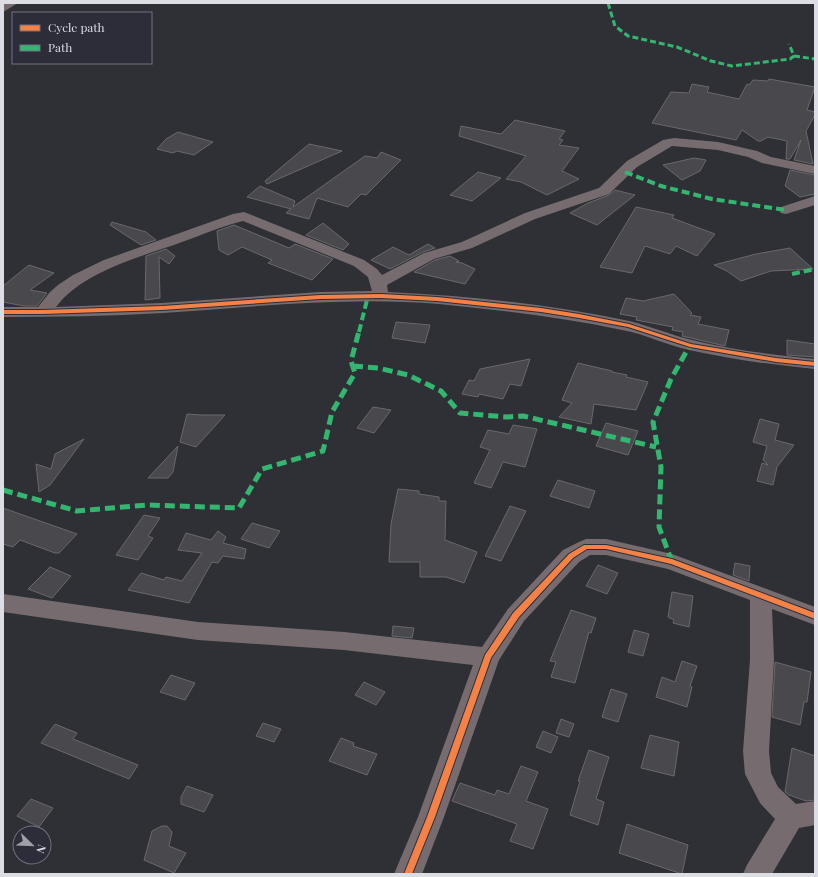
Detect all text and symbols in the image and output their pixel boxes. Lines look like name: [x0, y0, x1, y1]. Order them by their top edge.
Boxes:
legend: [12, 12, 152, 64]
text: Cycle path: [48, 19, 105, 35]
text: Path: [48, 39, 72, 55]
north arrow: [12, 825, 52, 865]
text: N: [33, 843, 50, 856]

